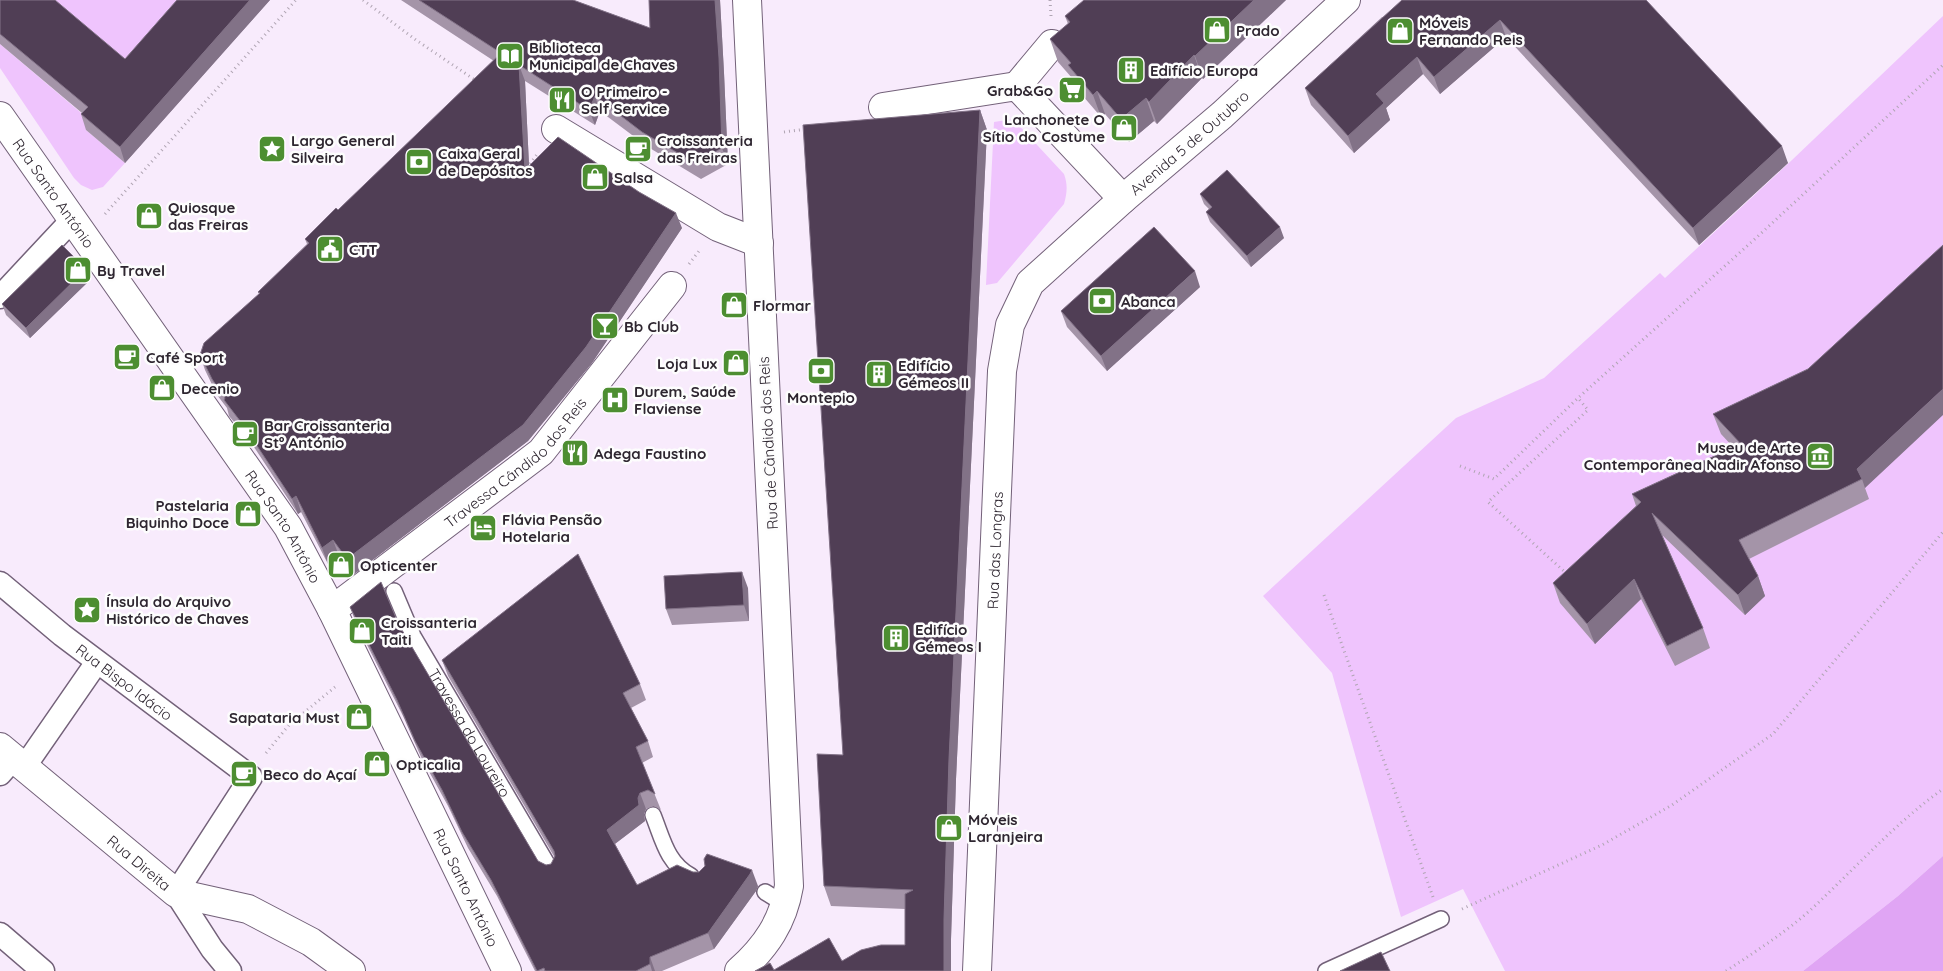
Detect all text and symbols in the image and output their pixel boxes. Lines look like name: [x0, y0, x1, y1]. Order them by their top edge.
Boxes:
place label: Móveis Fernando Reis: [1419, 13, 1523, 49]
shop icon: Prado: [1202, 15, 1232, 45]
shop icon: Móveis Fernando Reis: [1385, 16, 1415, 46]
place label: Prado: [1236, 21, 1280, 40]
place label: Biblioteca Municipal de Chaves: [529, 38, 675, 74]
library icon: Biblioteca Municipal de Chaves: [495, 41, 525, 71]
building icon: Edifício Europa: [1116, 55, 1146, 85]
place label: Edifício Europa: [1150, 61, 1258, 80]
supermarket icon: Grab&Go: [1057, 75, 1087, 105]
place label: Grab&Go: [987, 81, 1053, 100]
place label: O Primeiro - Self Service: [581, 82, 668, 118]
restaurant icon: O Primeiro - Self Service: [547, 85, 577, 115]
street label: Avenida 5 de Outubro: [1126, 86, 1252, 199]
place label: Lanchonete O Sítio do Costume: [983, 110, 1105, 146]
shop icon: Lanchonete O Sítio do Costume: [1109, 113, 1139, 143]
place label: Largo General Silveira: [291, 131, 395, 167]
place label: Croissanteria das Freiras: [657, 131, 753, 167]
street label: Rua Santo António: [9, 134, 99, 251]
place icon: Largo General Silveira: [257, 134, 287, 164]
cafe icon: Croissanteria das Freiras: [623, 134, 653, 164]
place label: Caixa Geral de Depósitos: [438, 144, 532, 180]
bank icon: Caixa Geral de Depósitos: [404, 147, 434, 177]
shop icon: Salsa: [580, 162, 610, 192]
place label: Salsa: [614, 168, 653, 187]
place label: Quiosque das Freiras: [168, 198, 248, 234]
shop icon: Quiosque das Freiras: [134, 201, 164, 231]
public building icon: CTT: [315, 234, 345, 264]
place label: CTT: [349, 240, 378, 259]
shop icon: By Travel: [63, 255, 93, 285]
place label: By Travel: [97, 261, 165, 280]
bank icon: Abanca: [1087, 286, 1117, 316]
shop icon: Flormar: [719, 290, 749, 320]
place label: Abanca: [1121, 292, 1176, 311]
place label: Flormar: [753, 296, 811, 315]
bar icon: Bb Club: [590, 311, 620, 341]
place label: Bb Club: [624, 317, 679, 336]
cafe icon: Café Sport: [112, 342, 142, 372]
place label: Café Sport: [146, 348, 224, 367]
shop icon: Loja Lux: [721, 348, 751, 378]
place label: Loja Lux: [657, 354, 718, 373]
street label: Rua de Cândido dos Reis: [754, 356, 782, 530]
bank icon: Montepio: [806, 356, 836, 386]
place label: Edifício Gémeos II: [898, 356, 969, 392]
building icon: Edifício Gémeos II: [864, 359, 894, 389]
shop icon: Decenio: [147, 373, 177, 403]
place label: Decenio: [181, 379, 239, 398]
place label: Durem, Saúde Flaviense: [634, 382, 736, 418]
hospital icon: Durem, Saúde Flaviense: [600, 385, 630, 415]
place label: Montepio: [787, 388, 855, 407]
street label: Travessa Cândido dos Reis: [440, 393, 590, 532]
place label: Bar Croissanteria Stº António: [264, 416, 390, 452]
cafe icon: Bar Croissanteria Stº António: [230, 419, 260, 449]
restaurant icon: Adega Faustino: [560, 438, 590, 468]
place label: Museu de Arte Contemporânea Nadir Afonso: [1584, 438, 1801, 474]
museum icon: Museu de Arte Contemporânea Nadir Afonso: [1805, 441, 1835, 471]
place label: Adega Faustino: [594, 444, 706, 463]
street label: Rua Santo António: [241, 466, 325, 586]
street label: Rua das Longras: [983, 491, 1006, 610]
place label: Pastelaria Biquinho Doce: [126, 496, 229, 532]
shop icon: Pastelaria Biquinho Doce: [233, 499, 263, 529]
place label: Flávia Pensão Hotelaria: [502, 510, 602, 546]
hotel icon: Flávia Pensão Hotelaria: [468, 513, 498, 543]
shop icon: Opticenter: [326, 550, 356, 580]
place label: Opticenter: [360, 556, 438, 575]
place label: Ínsula do Arquivo Histórico de Chaves: [106, 592, 249, 628]
place icon: Ínsula do Arquivo Histórico de Chaves: [72, 595, 102, 625]
place label: Croissanteria Taiti: [381, 613, 477, 649]
shop icon: Croissanteria Taiti: [347, 616, 377, 646]
place label: Edifício Gémeos I: [915, 620, 982, 656]
building icon: Edifício Gémeos I: [881, 623, 911, 653]
street label: Rua Bispo Idácio: [72, 639, 176, 724]
street label: Travessa do Loureiro: [425, 665, 515, 800]
shop icon: Sapataria Must: [344, 702, 374, 732]
place label: Sapataria Must: [229, 708, 340, 727]
shop icon: Opticalia: [362, 749, 392, 779]
place label: Opticalia: [396, 755, 461, 774]
cafe icon: Beco do Açaí: [229, 759, 259, 789]
place label: Beco do Açaí: [263, 765, 357, 784]
place label: Móveis Laranjeira: [968, 810, 1043, 846]
shop icon: Móveis Laranjeira: [934, 813, 964, 843]
street label: Rua Santo António: [430, 825, 503, 950]
street label: Rua Direita: [104, 831, 175, 894]

